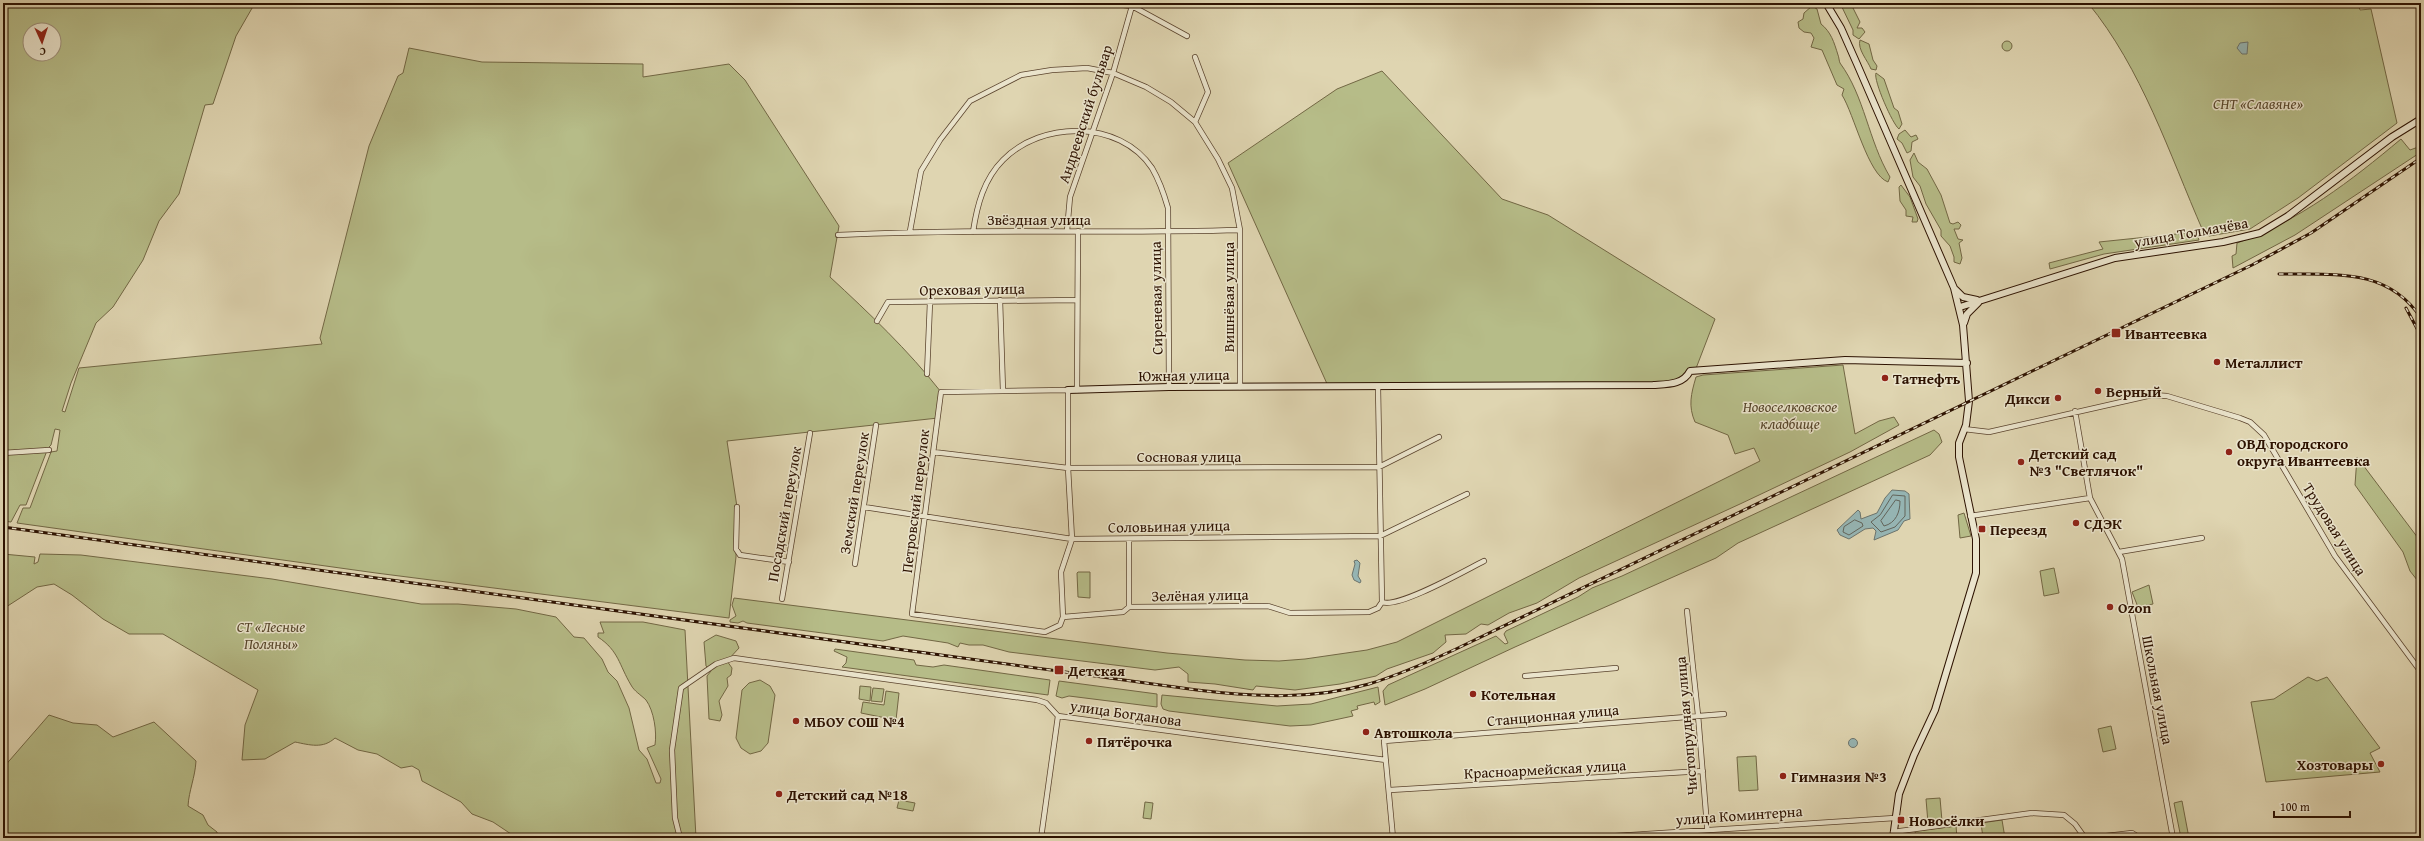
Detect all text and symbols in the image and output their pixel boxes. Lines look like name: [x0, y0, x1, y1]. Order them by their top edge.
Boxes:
north arrow: [22, 22, 62, 62]
street label: Андреевский бульвар: [1053, 42, 1117, 186]
text: С: [39, 44, 46, 60]
park label: СНТ «Славяне»: [2213, 93, 2303, 114]
street label: Звёздная улица: [987, 209, 1092, 230]
street label: улица Толмачёва: [2131, 211, 2251, 253]
street label: Сиреневая улица: [1144, 240, 1167, 355]
street label: Вишнёвая улица: [1218, 241, 1239, 352]
street label: Ореховая улица: [919, 278, 1026, 300]
place label: Ивантеевка: [2125, 323, 2208, 344]
marker: Ивантеевка: [2110, 327, 2122, 339]
place label: Металлист: [2225, 352, 2304, 373]
marker: Металлист: [2212, 357, 2222, 367]
street label: Южная улица: [1138, 364, 1231, 386]
place label: Татнефть: [1893, 368, 1961, 389]
marker: Татнефть: [1880, 373, 1890, 383]
place label: Верный: [2106, 381, 2162, 402]
marker: Верный: [2093, 386, 2103, 396]
place label: Дикси: [2004, 388, 2051, 409]
marker: Дикси: [2053, 393, 2063, 403]
park label: Новоселковское кладбище: [1743, 396, 1837, 434]
street label: Петровский переулок: [896, 428, 934, 574]
street label: Земский переулок: [834, 430, 874, 555]
place label: ОВД городского округа Ивантеевка: [2237, 433, 2370, 471]
place label: Детский сад №3 "Светлячок": [2028, 443, 2143, 481]
street label: Посадский переулок: [762, 445, 806, 583]
street label: Сосновая улица: [1137, 446, 1242, 467]
marker: ОВД городского округа Ивантеевка: [2224, 447, 2234, 457]
marker: Детский сад №3 "Светлячок": [2016, 457, 2026, 467]
street label: Трудовая улица: [2298, 479, 2372, 580]
place label: СДЭК: [2084, 513, 2122, 534]
street label: Соловьиная улица: [1108, 514, 1231, 538]
marker: СДЭК: [2071, 518, 2081, 528]
place label: Переезд: [1990, 519, 2047, 540]
marker: Переезд: [1977, 524, 1987, 534]
street label: Зелёная улица: [1151, 584, 1250, 606]
place label: Ozon: [2118, 597, 2152, 618]
marker: Ozon: [2105, 602, 2115, 612]
park label: СТ «Лесные Поляны»: [237, 616, 305, 654]
street label: Школьная улица: [2137, 634, 2179, 747]
street label: Чистопрудная улица: [1669, 655, 1703, 796]
place label: Детская: [1067, 660, 1125, 681]
marker: Детская: [1053, 664, 1065, 676]
place label: Котельная: [1481, 684, 1556, 705]
marker: Котельная: [1468, 689, 1478, 699]
street label: улица Богданова: [1068, 695, 1184, 731]
street label: Станционная улица: [1486, 699, 1621, 731]
place label: МБОУ СОШ №4: [804, 711, 905, 732]
marker: МБОУ СОШ №4: [791, 716, 801, 726]
place label: Автошкола: [1374, 722, 1453, 743]
marker: Автошкола: [1361, 727, 1371, 737]
place label: Пятёрочка: [1097, 731, 1173, 752]
marker: Пятёрочка: [1084, 736, 1094, 746]
street label: Красноармейская улица: [1463, 754, 1627, 784]
place label: Хозтовары: [2297, 754, 2373, 775]
marker: Хозтовары: [2376, 759, 2386, 769]
place label: Гимназия №3: [1791, 766, 1887, 787]
marker: Гимназия №3: [1778, 771, 1788, 781]
place label: Детский сад №18: [786, 784, 908, 805]
marker: Детский сад №18: [774, 789, 784, 799]
scale bar: [2274, 793, 2350, 819]
text: 100 m: [2280, 798, 2310, 815]
street label: улица Коминтерна: [1674, 800, 1804, 830]
place label: Новосёлки: [1909, 810, 1985, 831]
marker: Новосёлки: [1896, 815, 1906, 825]

